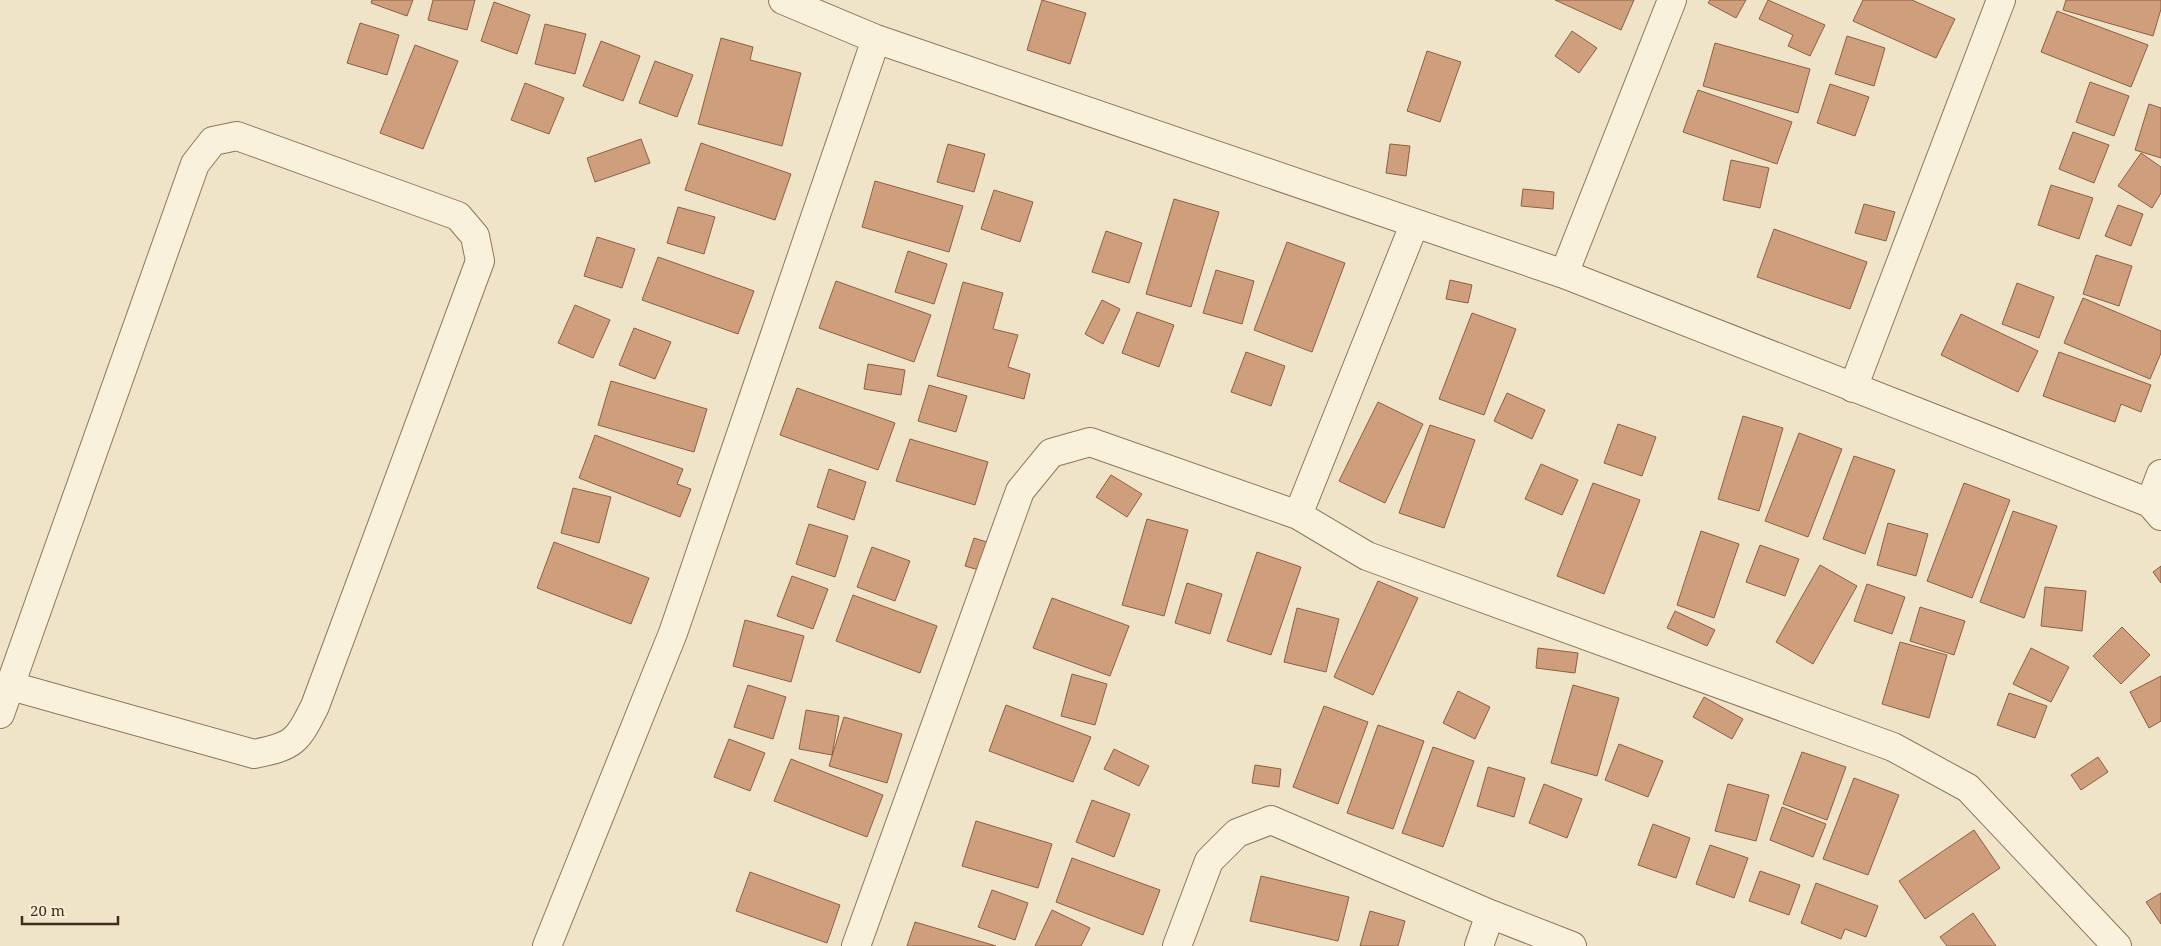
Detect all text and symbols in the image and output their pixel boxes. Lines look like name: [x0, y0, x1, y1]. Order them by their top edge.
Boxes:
scale bar: [22, 894, 119, 926]
text: 20 m: [30, 900, 65, 920]

